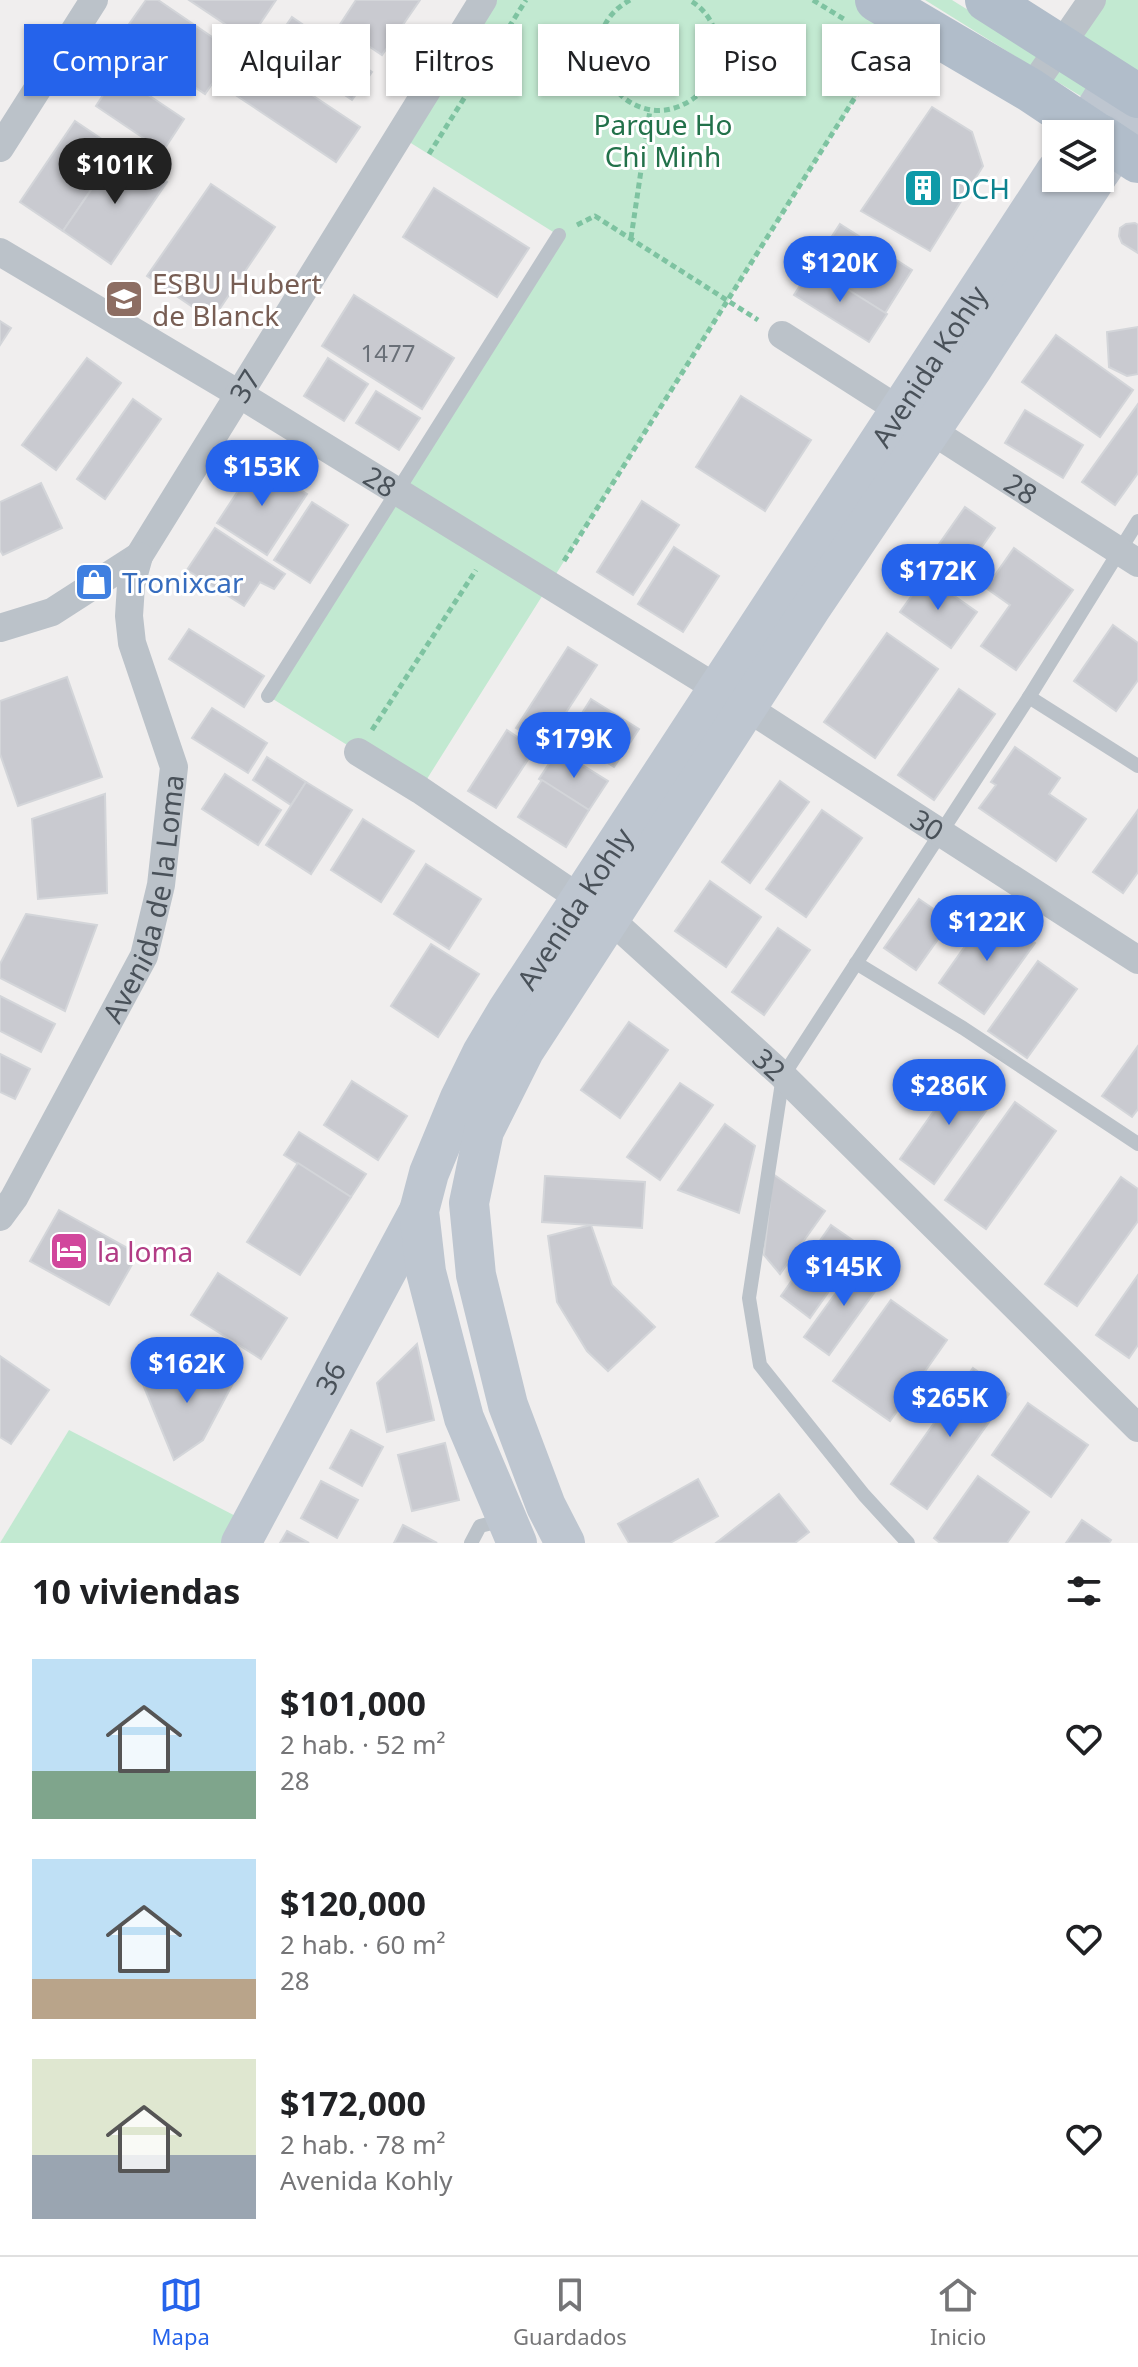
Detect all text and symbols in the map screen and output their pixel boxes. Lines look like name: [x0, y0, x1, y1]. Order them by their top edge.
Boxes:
chip: Comprar: [24, 24, 196, 96]
chip: Alquilar: [212, 24, 370, 96]
chip: Filtros: [386, 24, 522, 96]
chip: Nuevo: [538, 24, 679, 96]
chip: Piso: [695, 24, 806, 96]
chip: Casa: [822, 24, 940, 96]
park label: Parque Ho Chi Minh: [594, 105, 732, 175]
map controls: [1042, 120, 1114, 192]
button: layers: [1042, 120, 1114, 192]
pin: $101K: [59, 138, 171, 206]
text: $101K: [77, 146, 153, 182]
building icon: DCH: [902, 167, 944, 209]
place label: DCH: [951, 169, 1010, 207]
pin: $120K: [784, 236, 896, 304]
text: $120K: [802, 244, 878, 280]
place label: ESBU Hubert de Blanck: [152, 264, 322, 334]
street label: Avenida Kohly: [862, 277, 996, 454]
school or university icon: ESBU Hubert de Blanck: [103, 278, 145, 320]
house number: 1477: [361, 336, 415, 369]
street label: 37: [220, 362, 269, 409]
pin: $153K: [206, 440, 318, 508]
text: $153K: [224, 448, 300, 484]
street label: 28: [357, 456, 404, 506]
street label: 28: [997, 464, 1045, 513]
pin: $172K: [882, 544, 994, 612]
text: $172K: [900, 552, 976, 588]
shop icon: Tronixcar: [73, 561, 115, 603]
place label: Tronixcar: [122, 563, 244, 601]
pin: $179K: [518, 712, 630, 780]
text: $179K: [536, 720, 612, 756]
street label: Avenida de la Loma: [93, 772, 192, 1029]
street label: 30: [904, 800, 951, 849]
street label: Avenida Kohly: [507, 820, 641, 997]
pin: $122K: [931, 895, 1043, 963]
text: $122K: [949, 903, 1025, 939]
street label: 32: [745, 1039, 794, 1089]
pin: $286K: [893, 1059, 1005, 1127]
text: $286K: [911, 1067, 987, 1103]
hotel icon: la loma: [48, 1230, 90, 1272]
place label: la loma: [97, 1232, 193, 1270]
pin: $145K: [788, 1240, 900, 1308]
text: $145K: [806, 1248, 882, 1284]
pin: $162K: [131, 1337, 243, 1405]
text: $162K: [149, 1345, 225, 1381]
street label: 36: [306, 1354, 354, 1400]
pin: $265K: [894, 1371, 1006, 1439]
text: $265K: [912, 1379, 988, 1415]
text: 10 viviendas: [32, 1568, 240, 1614]
icon: filters: [1062, 1569, 1106, 1613]
text: $101,000: [280, 1680, 426, 1726]
icon: home: [96, 1691, 192, 1787]
icon: heart: [1062, 1717, 1106, 1761]
text: 2 hab. · 52 m²: [280, 1726, 446, 1762]
text: 28: [280, 1762, 310, 1798]
text: $120,000: [280, 1880, 426, 1926]
icon: home: [96, 1891, 192, 1987]
icon: heart: [1062, 1917, 1106, 1961]
text: 2 hab. · 60 m²: [280, 1926, 446, 1962]
text: 28: [280, 1962, 310, 1998]
text: $172,000: [280, 2080, 426, 2126]
icon: home: [96, 2091, 192, 2187]
icon: heart: [1062, 2117, 1106, 2161]
text: 2 hab. · 78 m²: [280, 2126, 446, 2162]
text: Avenida Kohly: [280, 2162, 452, 2198]
tab: Mapa: [152, 2273, 210, 2351]
tab: Guardados: [513, 2273, 627, 2351]
tab: Inicio: [930, 2273, 986, 2351]

